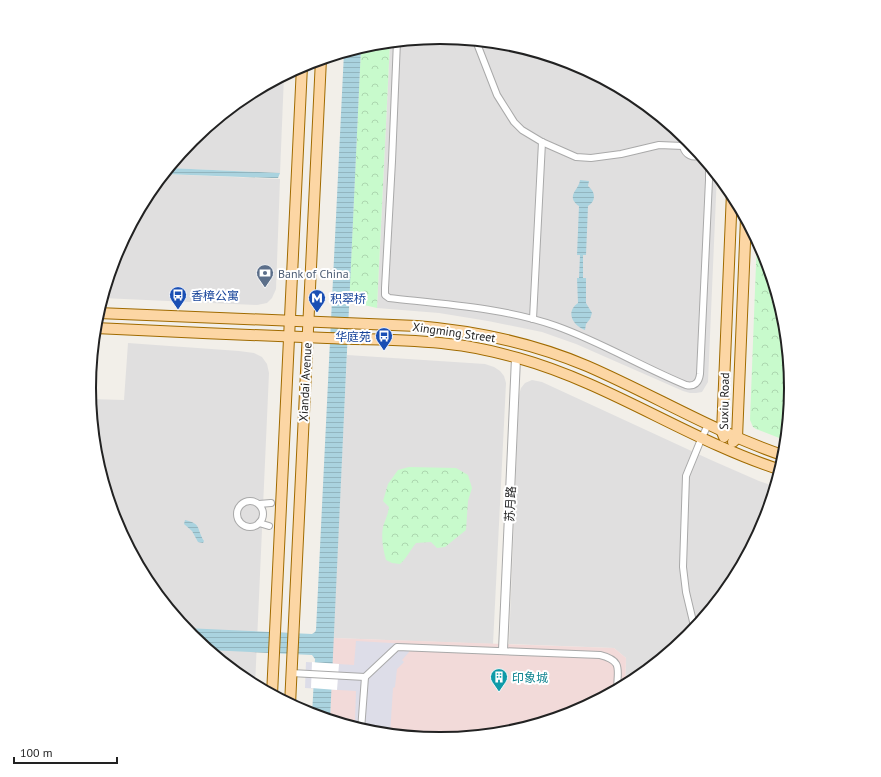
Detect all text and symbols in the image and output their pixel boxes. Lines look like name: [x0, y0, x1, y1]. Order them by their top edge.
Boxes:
bank icon: Bank of China: [255, 263, 275, 288]
place label: Bank of China: [278, 266, 349, 281]
bus stop icon: 香樟公寓: [168, 285, 188, 310]
place label: 香樟公寓: [191, 288, 239, 303]
metro station icon: 积翠桥: [307, 288, 327, 313]
place label: 积翠桥: [330, 291, 366, 306]
street label: Xingming Street: [412, 319, 496, 345]
bus stop icon: 华庭苑: [374, 326, 394, 351]
place label: 华庭苑: [335, 329, 371, 344]
street label: Xiandai Avenue: [295, 342, 315, 422]
street label: Suxiu Road: [716, 372, 732, 430]
street label: 苏月路: [502, 486, 518, 522]
building icon: 印象城: [489, 667, 509, 692]
place label: 印象城: [512, 670, 548, 685]
scale bar: [14, 739, 117, 765]
text: 100 m: [20, 745, 53, 760]

